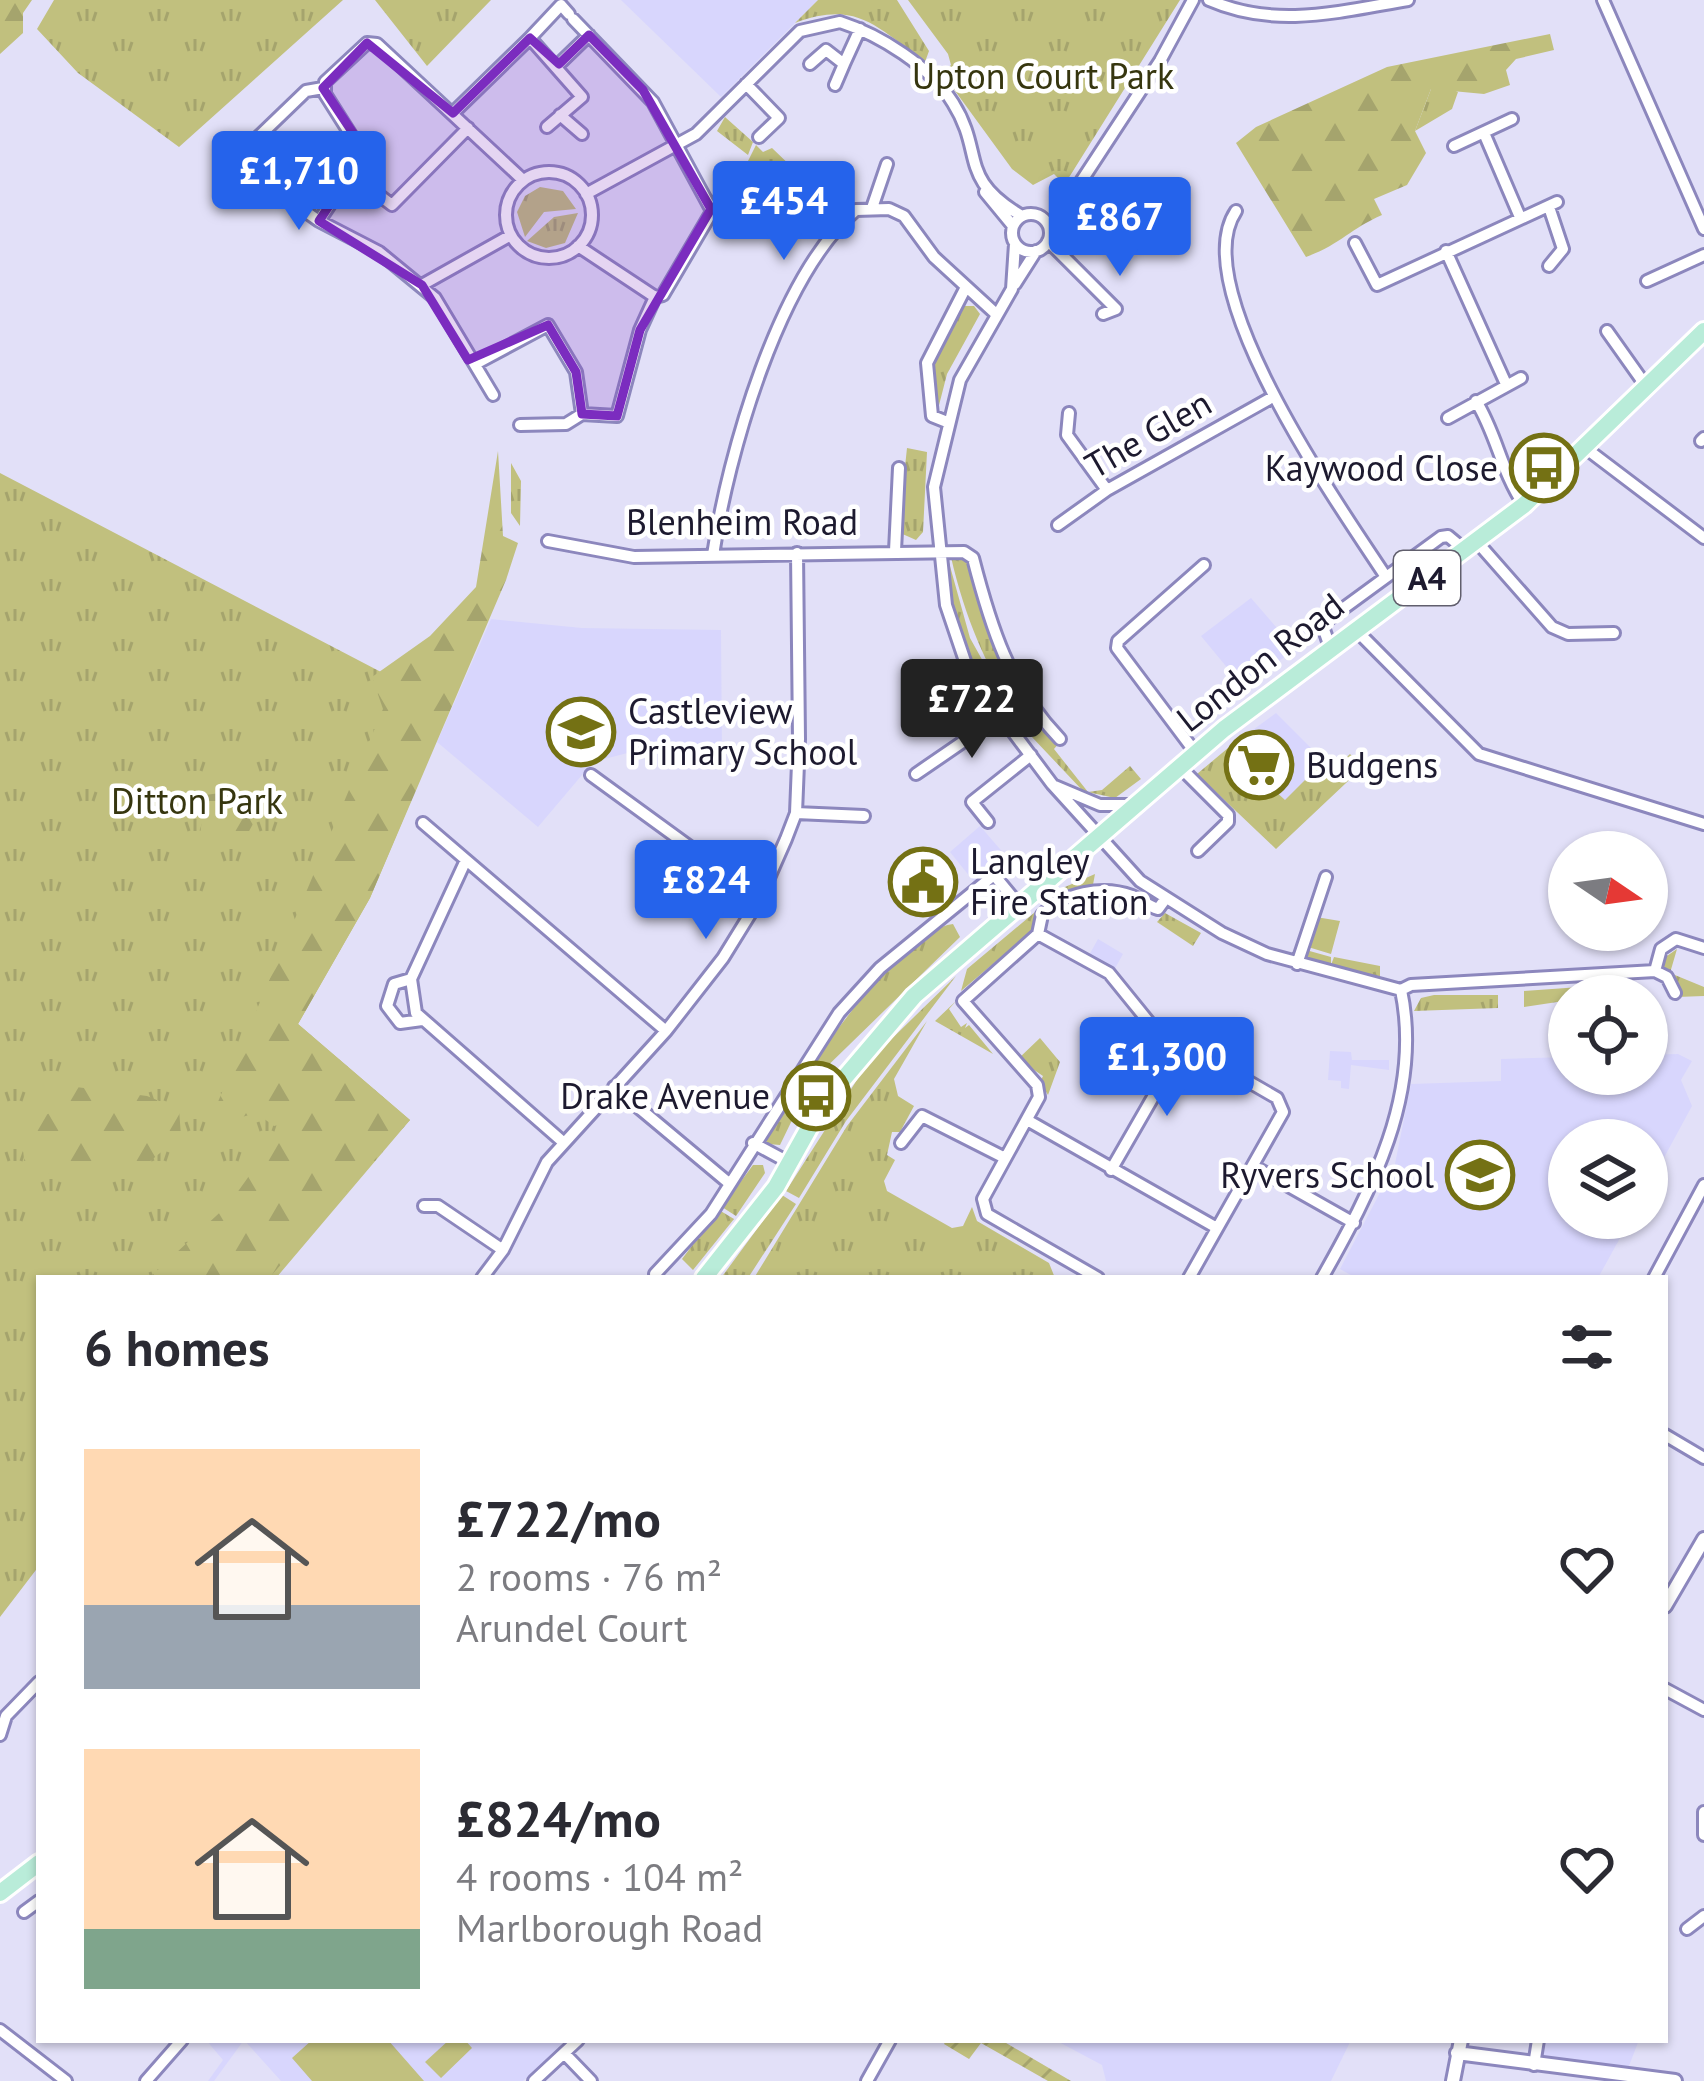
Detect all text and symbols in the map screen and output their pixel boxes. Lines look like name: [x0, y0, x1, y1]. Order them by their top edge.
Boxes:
park label: Upton Court Park: [912, 52, 1174, 99]
pin: £1,710: [201, 131, 397, 233]
text: £1,710: [239, 144, 359, 195]
pin: £454: [713, 161, 855, 263]
text: £454: [740, 174, 828, 225]
pin: £867: [1049, 177, 1191, 279]
text: £867: [1076, 190, 1164, 241]
street label: The Glen: [1076, 379, 1219, 488]
bus stop icon: Kaywood Close: [1509, 433, 1579, 503]
place label: Kaywood Close: [1265, 444, 1498, 491]
street label: Blenheim Road: [626, 498, 858, 545]
road number: A4: [1394, 551, 1460, 605]
street label: London Road: [1167, 582, 1353, 742]
pin: £722: [901, 659, 1043, 761]
text: £722: [928, 672, 1016, 723]
place label: Castleview Primary School: [628, 687, 858, 775]
school or university icon: Castleview Primary School: [546, 697, 616, 767]
supermarket icon: Budgens: [1224, 730, 1294, 800]
place label: Budgens: [1306, 741, 1438, 788]
park label: Ditton Park: [111, 777, 283, 824]
north arrow: [1548, 831, 1668, 951]
map controls: [1548, 831, 1668, 1239]
place label: Langley Fire Station: [970, 837, 1148, 925]
pin: £824: [635, 840, 777, 942]
public building icon: Langley Fire Station: [888, 847, 958, 917]
text: £824: [662, 853, 750, 904]
button: locate: [1548, 975, 1668, 1095]
pin: £1,300: [1069, 1017, 1265, 1119]
text: £1,300: [1107, 1030, 1227, 1081]
bus stop icon: Drake Avenue: [781, 1061, 851, 1131]
place label: Drake Avenue: [560, 1072, 770, 1119]
button: layers: [1548, 1119, 1668, 1239]
school or university icon: Ryvers School: [1445, 1140, 1515, 1210]
place label: Ryvers School: [1220, 1151, 1434, 1198]
text: 6 homes: [84, 1314, 270, 1380]
icon: filters: [1554, 1314, 1620, 1380]
text: £722/mo: [456, 1485, 661, 1551]
icon: home: [180, 1497, 324, 1641]
icon: heart: [1554, 1536, 1620, 1602]
text: 2 rooms · 76 m²: [456, 1551, 722, 1602]
text: Arundel Court: [456, 1602, 688, 1653]
text: £824/mo: [456, 1785, 661, 1851]
icon: home: [180, 1797, 324, 1941]
icon: heart: [1554, 1836, 1620, 1902]
text: 4 rooms · 104 m²: [456, 1851, 743, 1902]
text: Marlborough Road: [456, 1902, 763, 1953]

